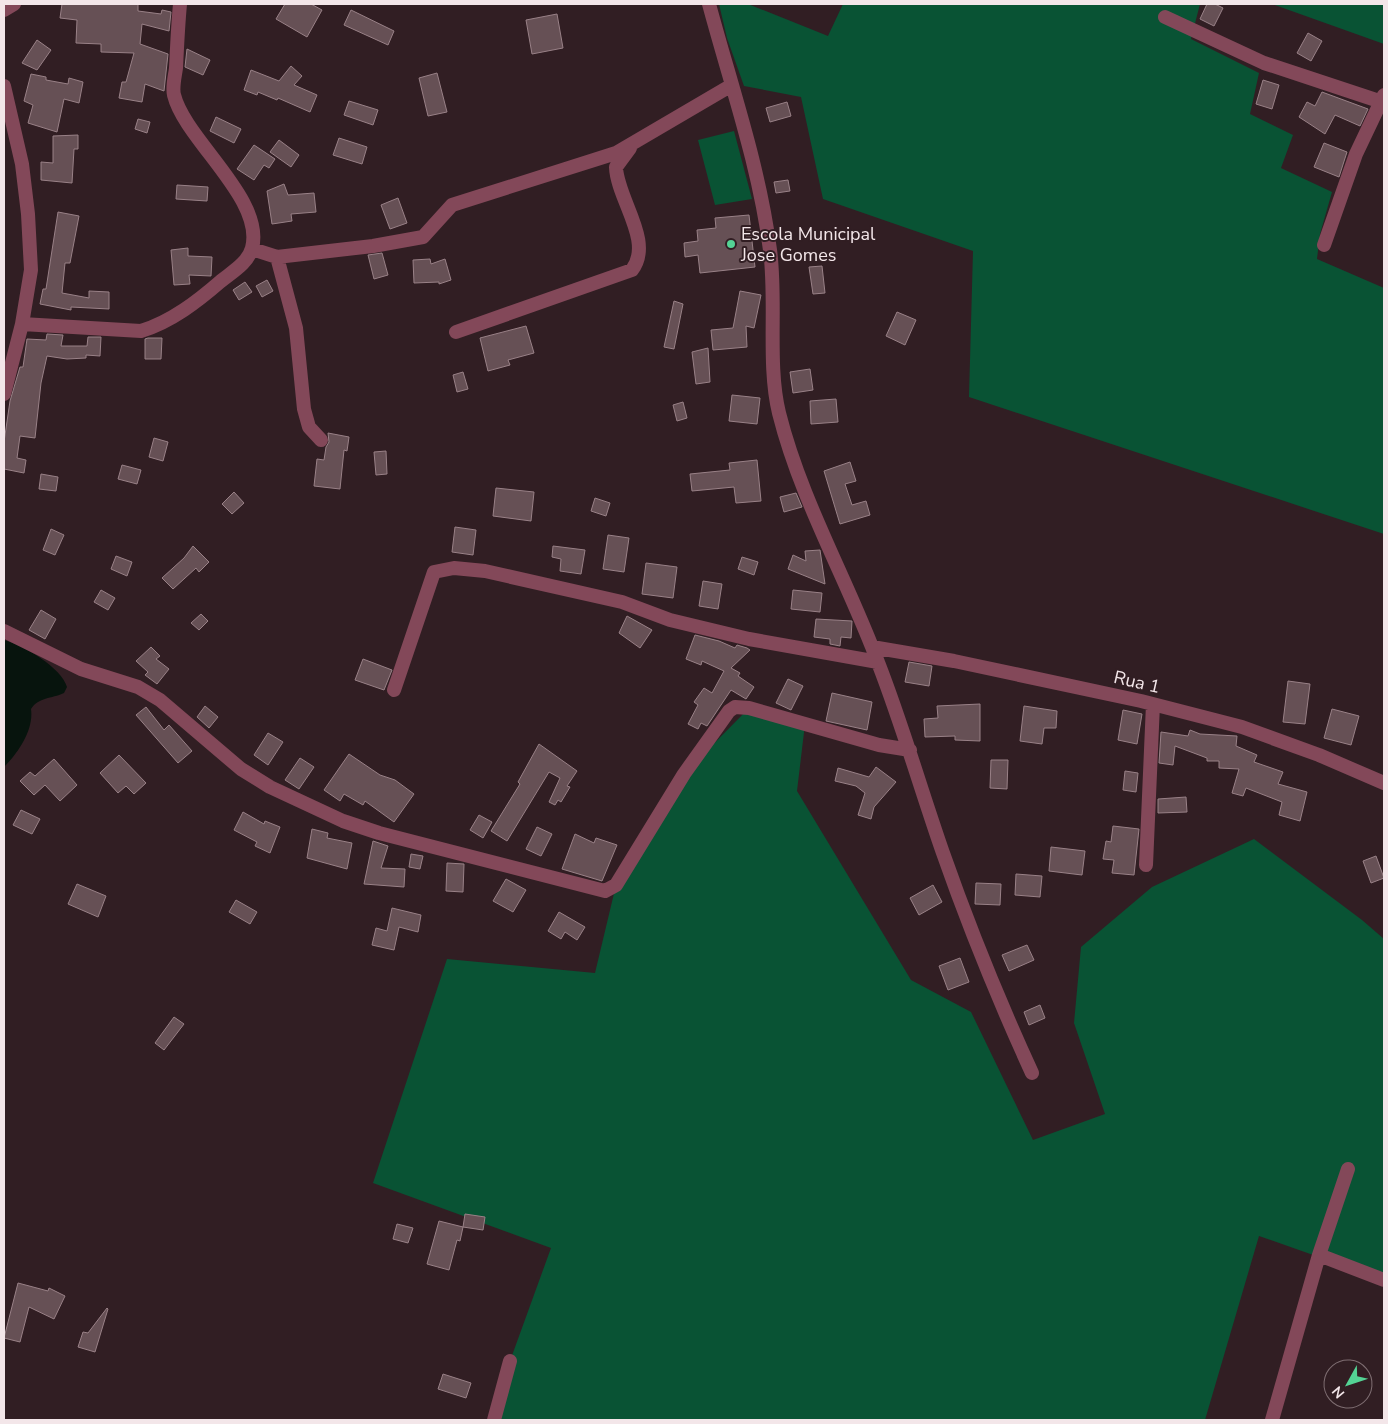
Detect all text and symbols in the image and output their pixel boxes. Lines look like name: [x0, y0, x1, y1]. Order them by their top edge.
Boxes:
place label: Escola Municipal Jose Gomes: [740, 222, 876, 267]
marker: Escola Municipal Jose Gomes: [725, 238, 737, 250]
street label: Rua 1: [1111, 665, 1163, 699]
north arrow: [1323, 1359, 1373, 1409]
text: N: [1328, 1382, 1349, 1402]

